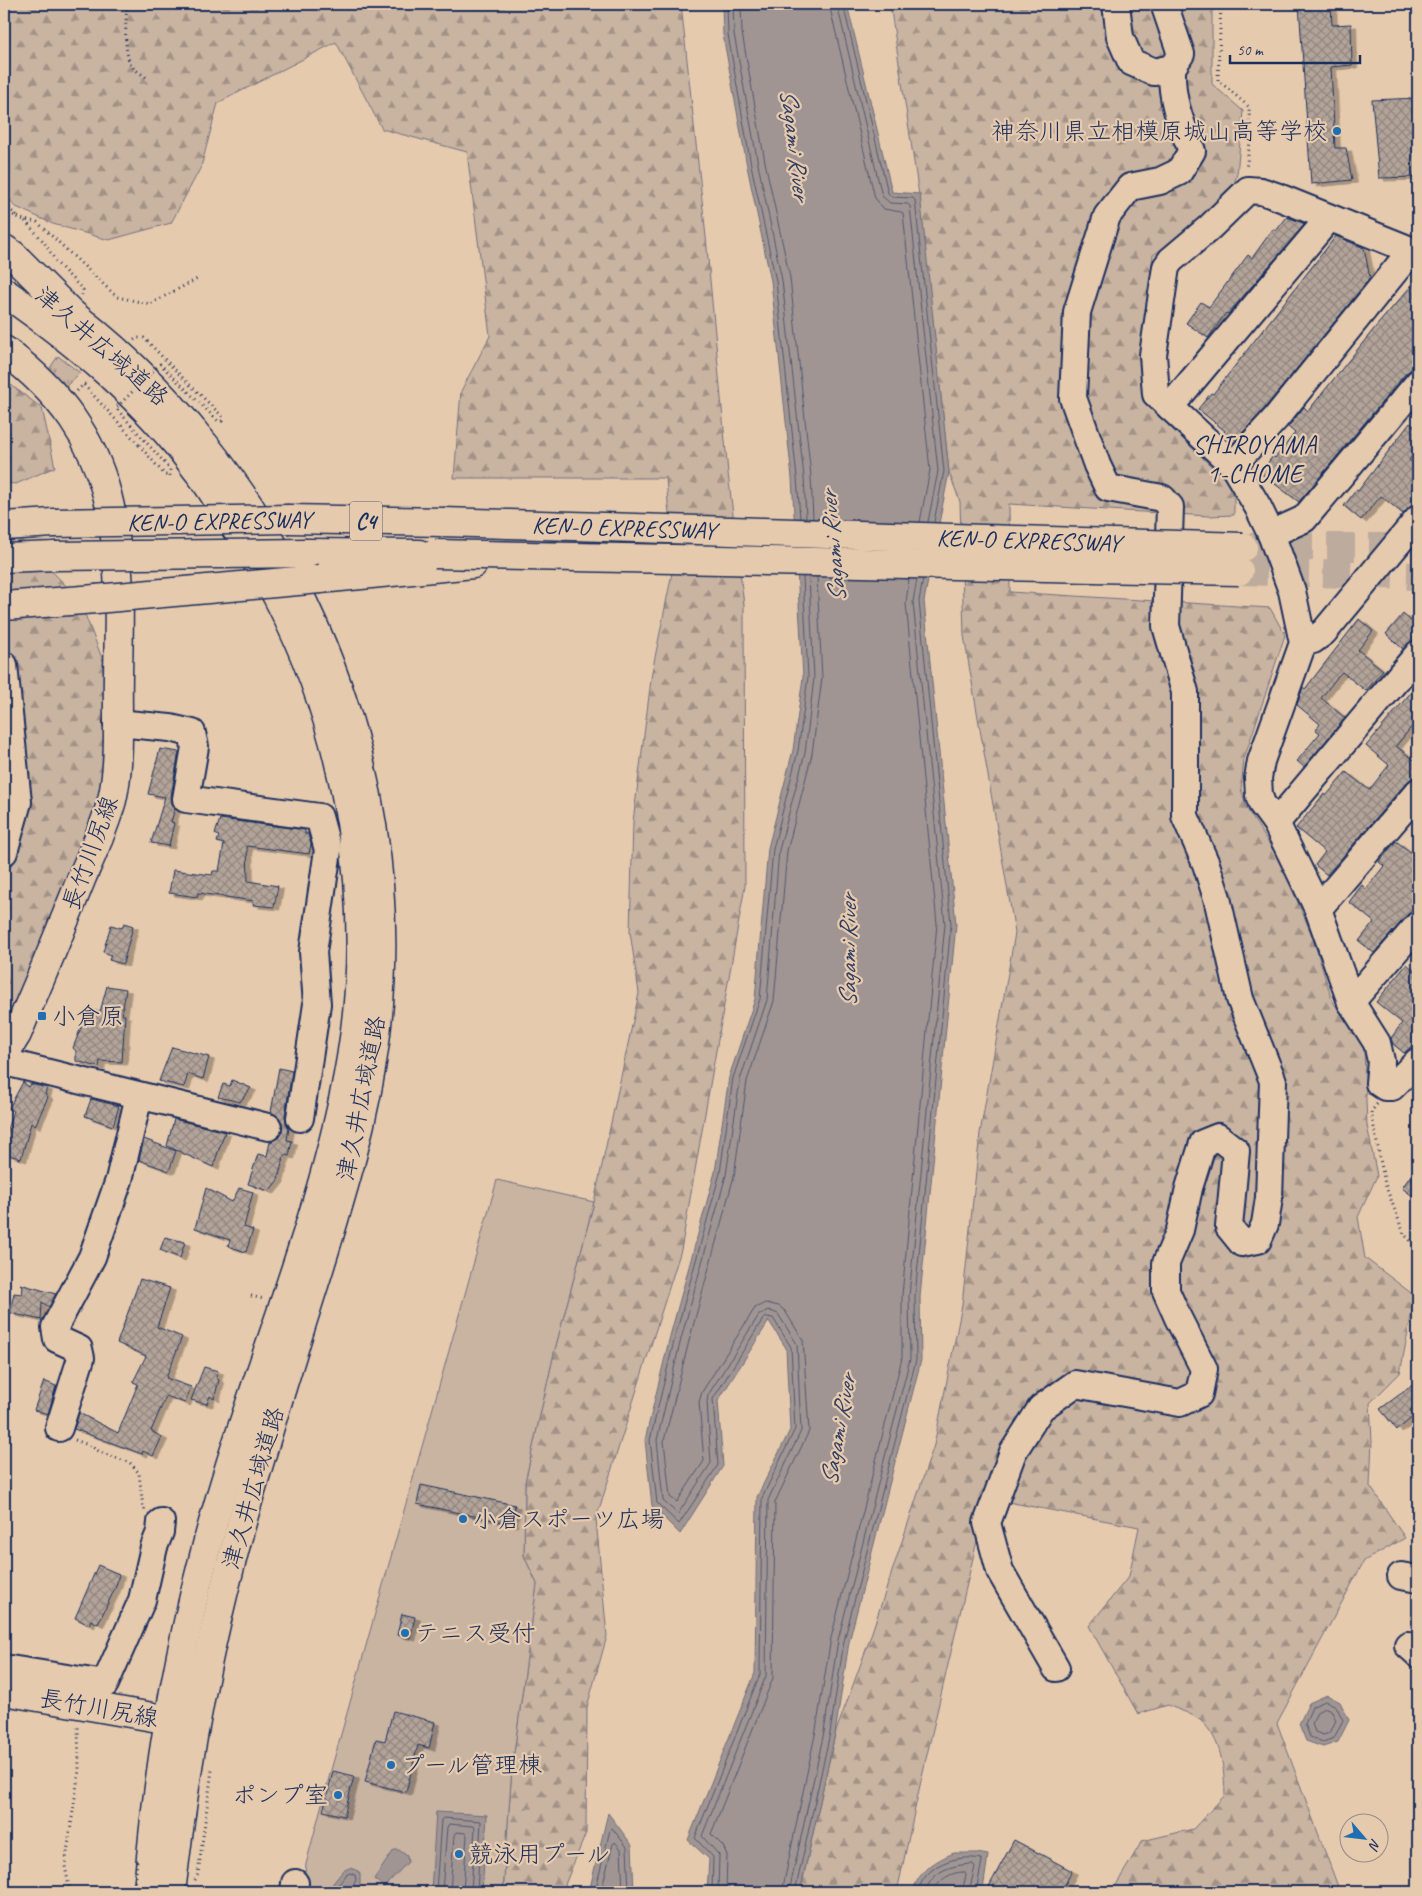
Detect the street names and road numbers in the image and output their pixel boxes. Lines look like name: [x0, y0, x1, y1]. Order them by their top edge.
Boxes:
street label: 津久井広域道路: [29, 280, 175, 412]
road number: C4: [350, 502, 382, 540]
street label: KEN-O EXPRESSWAY: [127, 504, 316, 538]
street label: KEN-O EXPRESSWAY: [532, 510, 721, 546]
street label: KEN-O EXPRESSWAY: [936, 522, 1126, 558]
street label: 長竹川尻線: [55, 791, 125, 915]
street label: 津久井広域道路: [330, 1013, 392, 1183]
street label: 津久井広域道路: [215, 1403, 291, 1573]
street label: 長竹川尻線: [37, 1683, 161, 1733]

